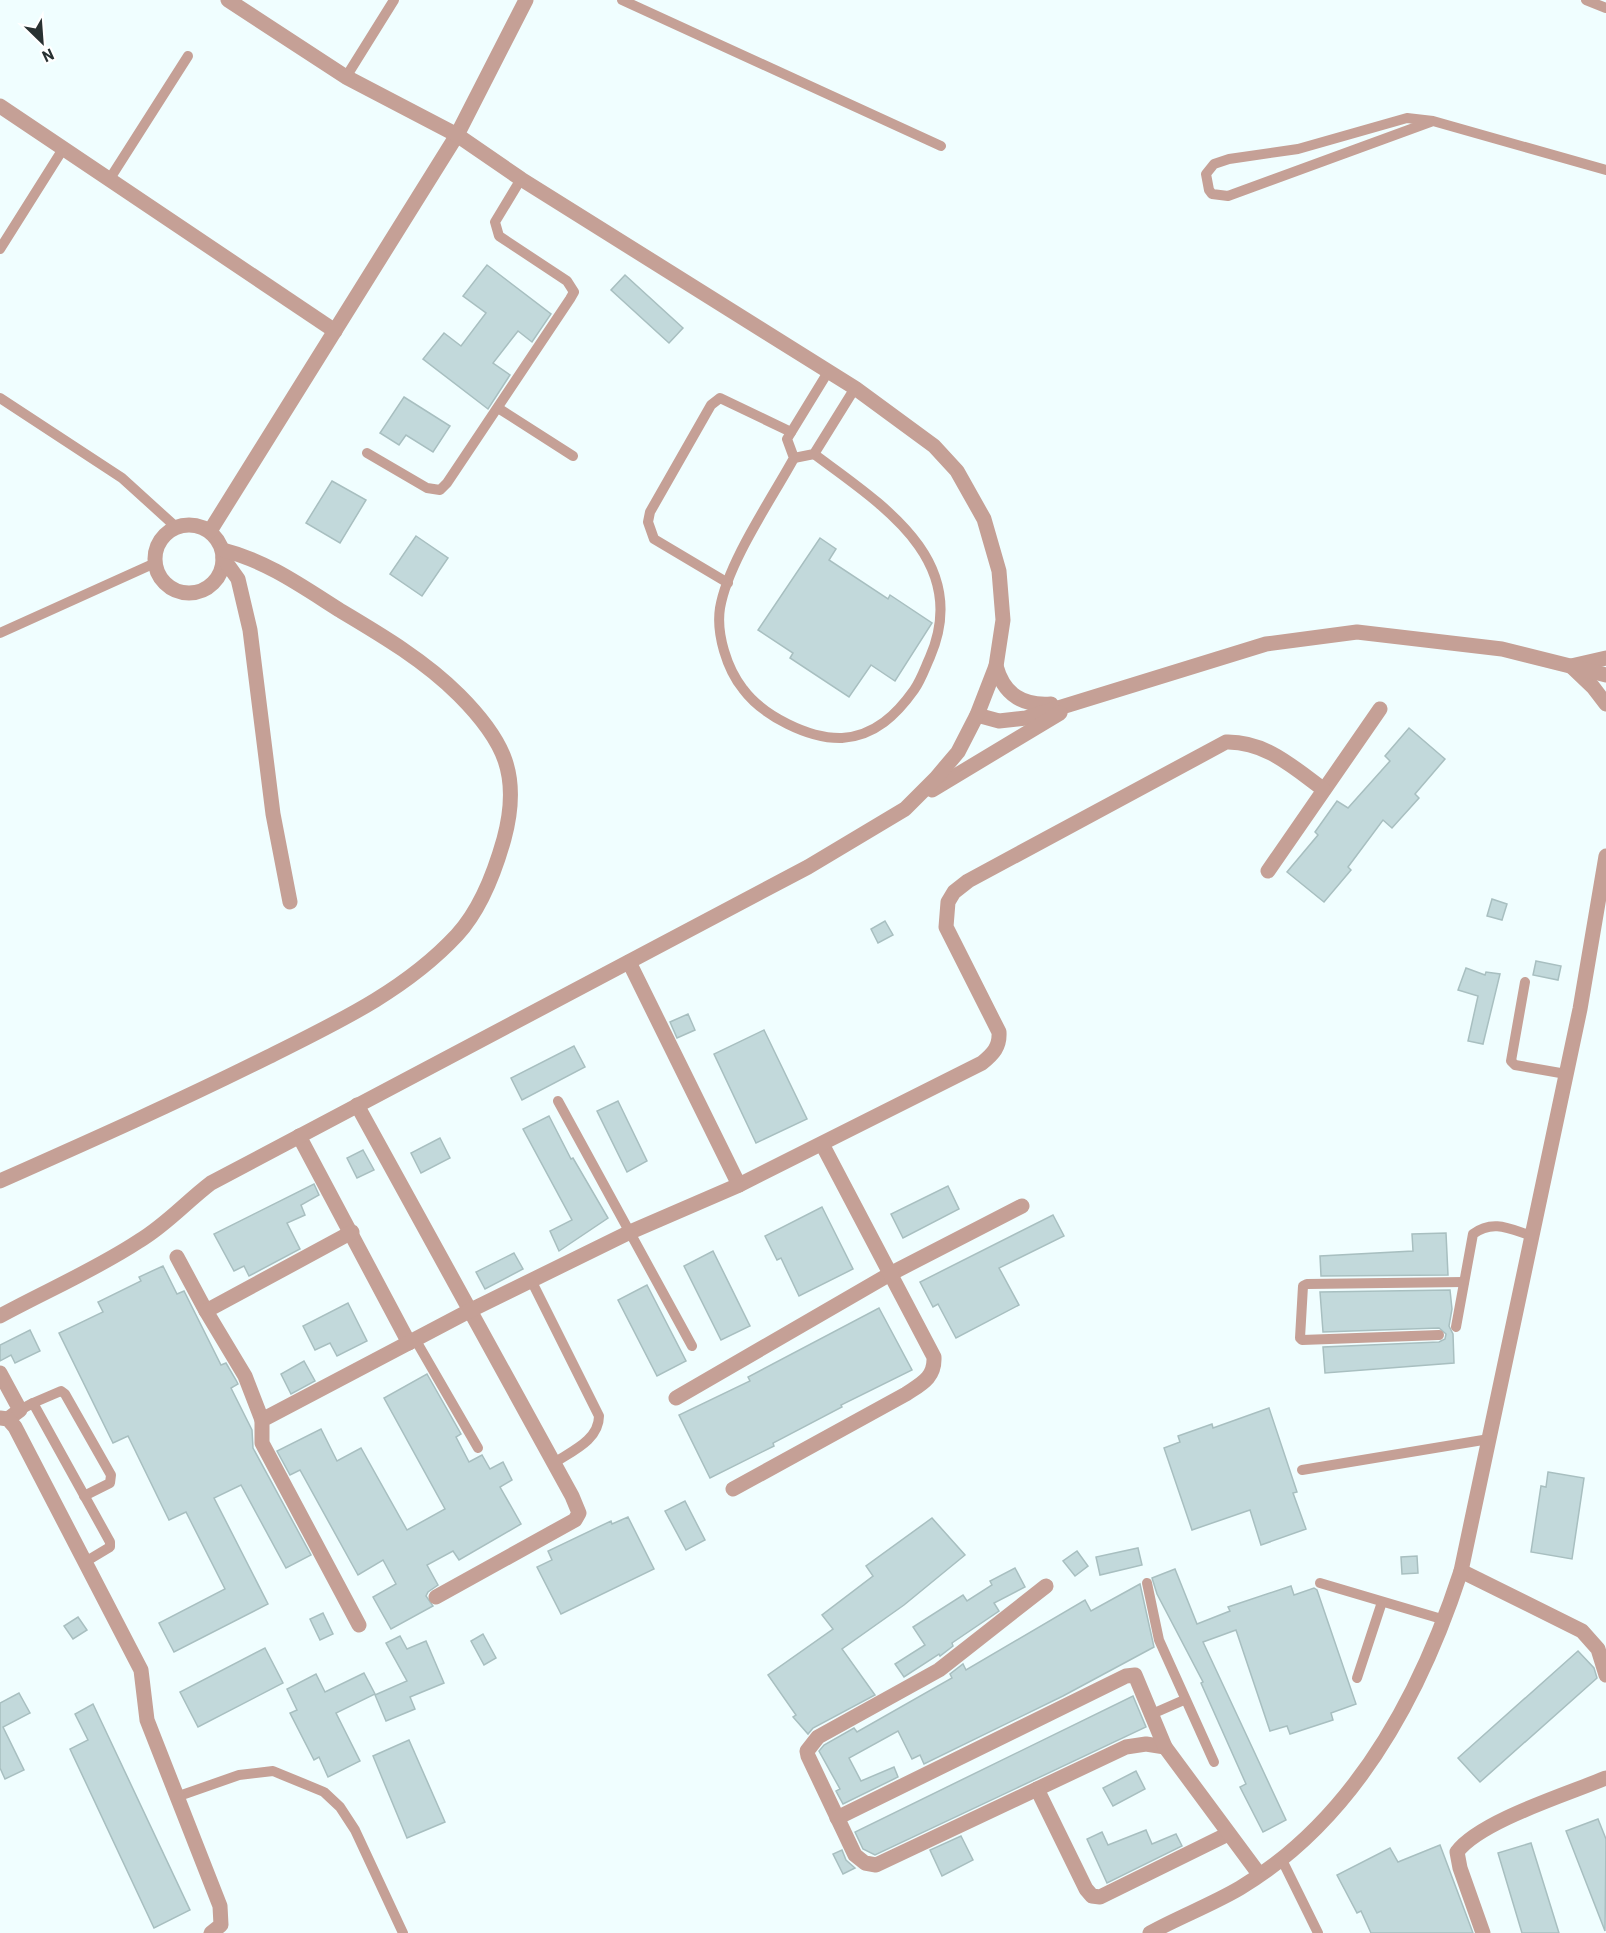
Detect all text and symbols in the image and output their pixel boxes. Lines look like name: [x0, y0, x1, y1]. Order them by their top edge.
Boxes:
north arrow: [12, 12, 72, 72]
text: N: [40, 45, 57, 67]

